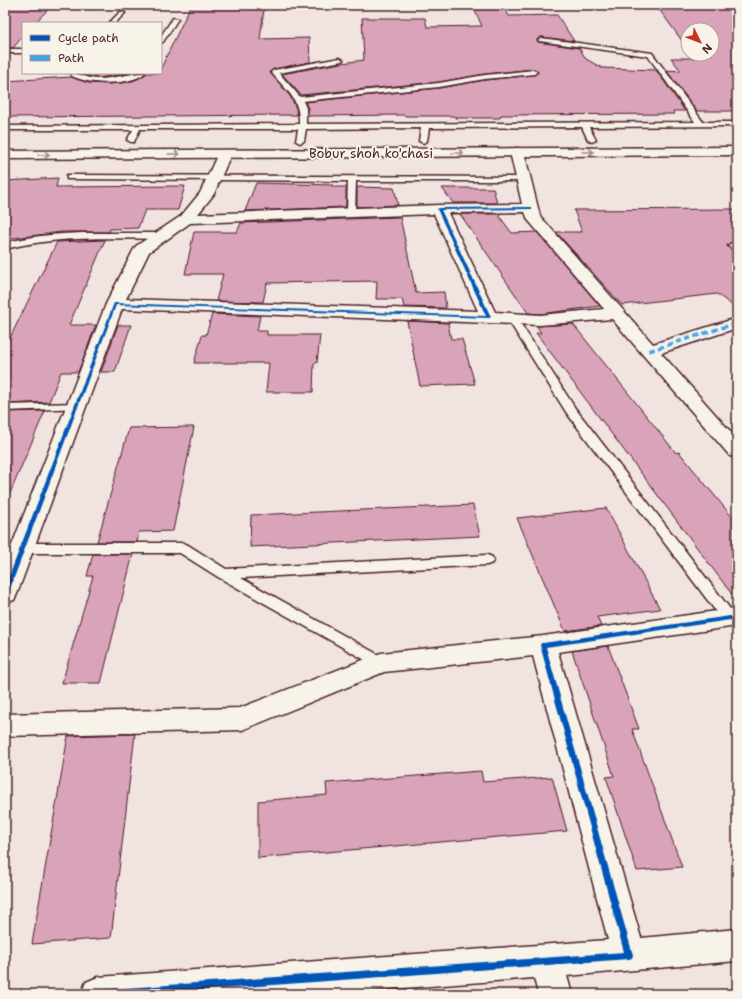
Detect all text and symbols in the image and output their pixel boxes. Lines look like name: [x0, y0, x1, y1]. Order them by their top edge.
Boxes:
legend: [22, 22, 162, 74]
north arrow: [680, 22, 720, 62]
text: Cycle path: [58, 30, 119, 46]
text: N: [698, 40, 715, 57]
text: Path: [58, 50, 84, 66]
street label: Bobur shoh ko'chasi: [309, 145, 433, 162]
one-way arrow: [581, 148, 594, 156]
one-way arrow: [451, 149, 464, 157]
one-way arrow: [167, 150, 180, 158]
one-way arrow: [37, 151, 50, 159]

